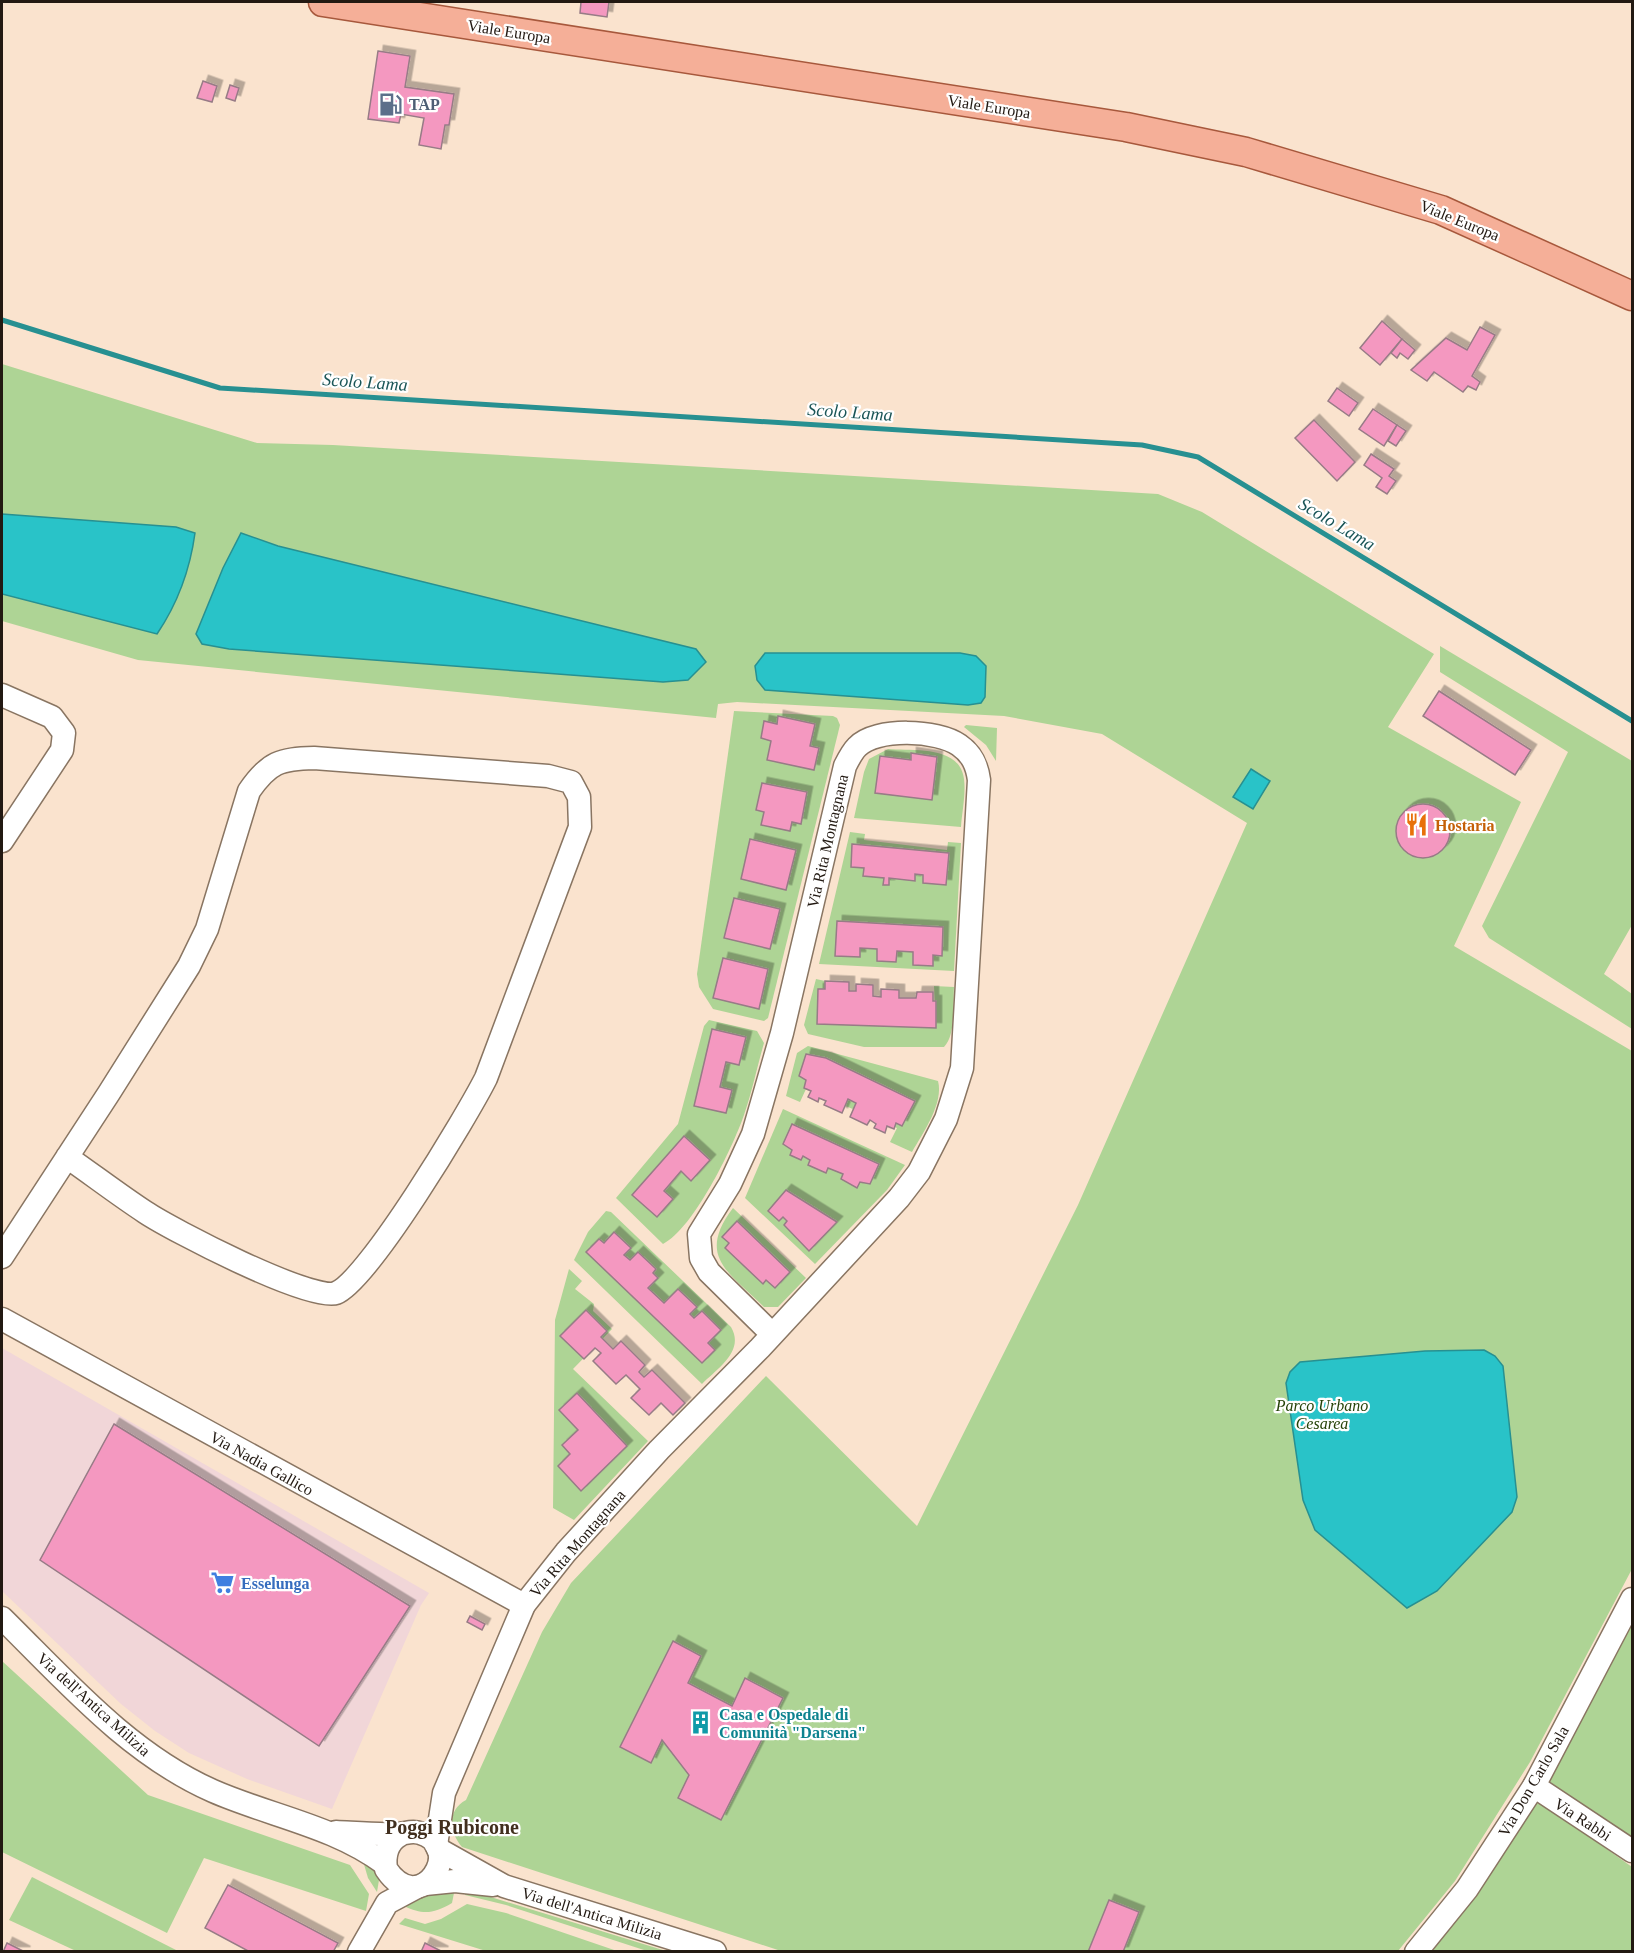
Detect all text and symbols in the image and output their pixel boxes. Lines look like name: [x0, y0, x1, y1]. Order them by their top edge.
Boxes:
street label: Viale Europa: [466, 17, 552, 47]
fuel station icon: TAP: [378, 91, 404, 117]
street label: Viale Europa: [946, 92, 1032, 122]
place label: TAP: [409, 96, 440, 113]
street label: Viale Europa: [1417, 197, 1502, 245]
water label: Scolo Lama: [322, 369, 408, 395]
water label: Scolo Lama: [807, 399, 893, 425]
water label: Scolo Lama: [1295, 493, 1379, 555]
street label: Via Rita Montagnana: [804, 773, 852, 910]
restaurant icon: Hostaria: [1404, 812, 1430, 838]
place label: Hostaria: [1435, 817, 1495, 834]
park label: Parco Urbano Cesarea: [1275, 1397, 1368, 1432]
street label: Via Nadia Gallico: [207, 1428, 316, 1499]
street label: Via Rita Montagnana: [526, 1486, 629, 1601]
supermarket icon: Esselunga: [210, 1570, 236, 1596]
place label: Esselunga: [241, 1575, 309, 1593]
street label: Via dell'Antica Milizia: [34, 1649, 154, 1759]
place label: Casa e Ospedale di Comunità "Darsena": [719, 1706, 866, 1741]
building icon: Casa e Ospedale di Comunità "Darsena": [688, 1710, 714, 1736]
street label: Via Don Carlo Sala: [1495, 1723, 1572, 1840]
street label: Via Rabbi: [1551, 1795, 1615, 1844]
district label: Poggi Rubicone: [385, 1816, 519, 1839]
street label: Via dell'Antica Milizia: [520, 1884, 664, 1943]

